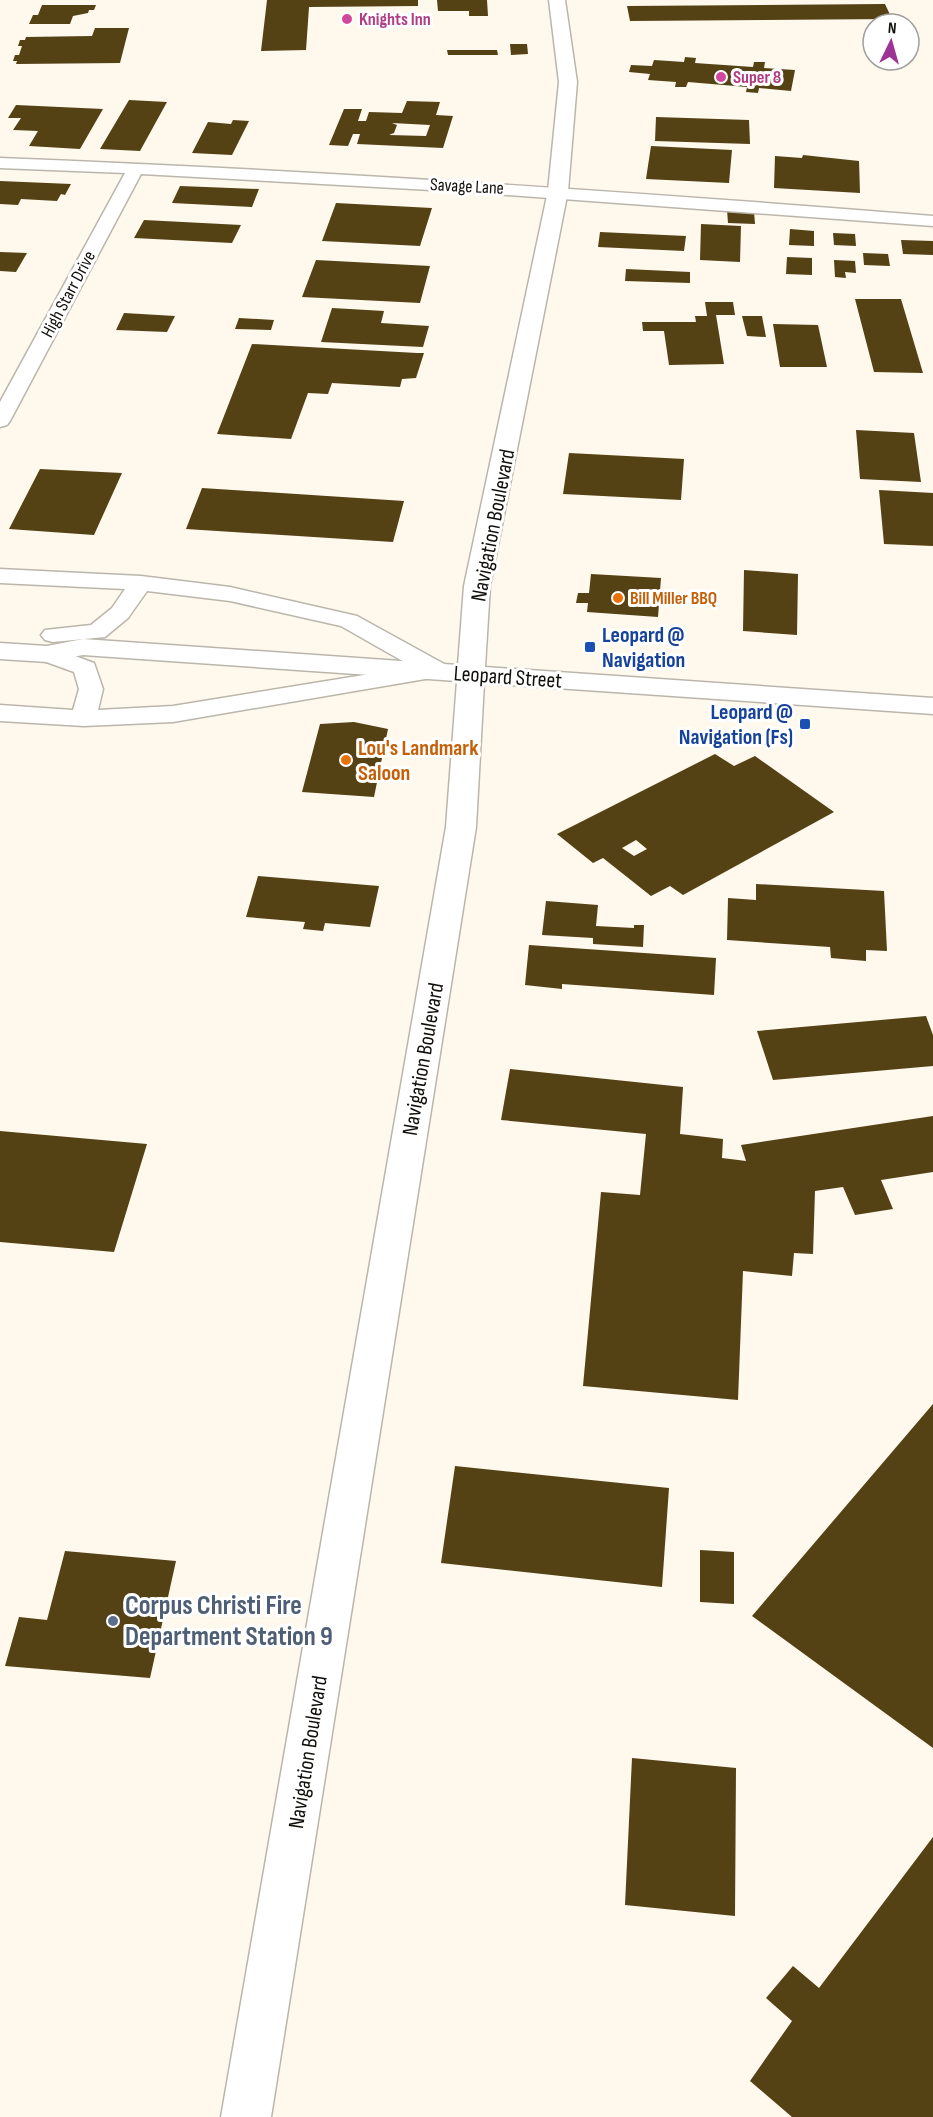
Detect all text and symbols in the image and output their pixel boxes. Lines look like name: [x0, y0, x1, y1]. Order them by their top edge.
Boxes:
place label: Knights Inn: [359, 9, 431, 30]
marker: Knights Inn: [340, 12, 354, 26]
north arrow: [861, 12, 921, 72]
text: N: [887, 19, 897, 38]
place label: Super 8: [733, 67, 781, 88]
marker: Super 8: [714, 70, 728, 84]
street label: Savage Lane: [430, 174, 504, 199]
street label: High Starr Drive: [37, 247, 100, 341]
street label: Navigation Boulevard: [465, 447, 521, 604]
place label: Bill Miller BBQ: [630, 588, 717, 609]
marker: Bill Miller BBQ: [611, 591, 625, 605]
place label: Leopard @ Navigation: [602, 622, 685, 674]
marker: Leopard @ Navigation: [583, 640, 597, 654]
street label: Leopard Street: [453, 660, 563, 695]
place label: Leopard @ Navigation (Fs): [679, 699, 793, 751]
marker: Leopard @ Navigation (Fs): [798, 717, 812, 731]
place label: Lou's Landmark Saloon: [358, 735, 479, 787]
marker: Lou's Landmark Saloon: [339, 753, 353, 767]
street label: Navigation Boulevard: [397, 981, 450, 1138]
place label: Corpus Christi Fire Department Station 9: [125, 1590, 333, 1653]
marker: Corpus Christi Fire Department Station 9: [106, 1614, 120, 1628]
street label: Navigation Boulevard: [283, 1674, 334, 1831]

